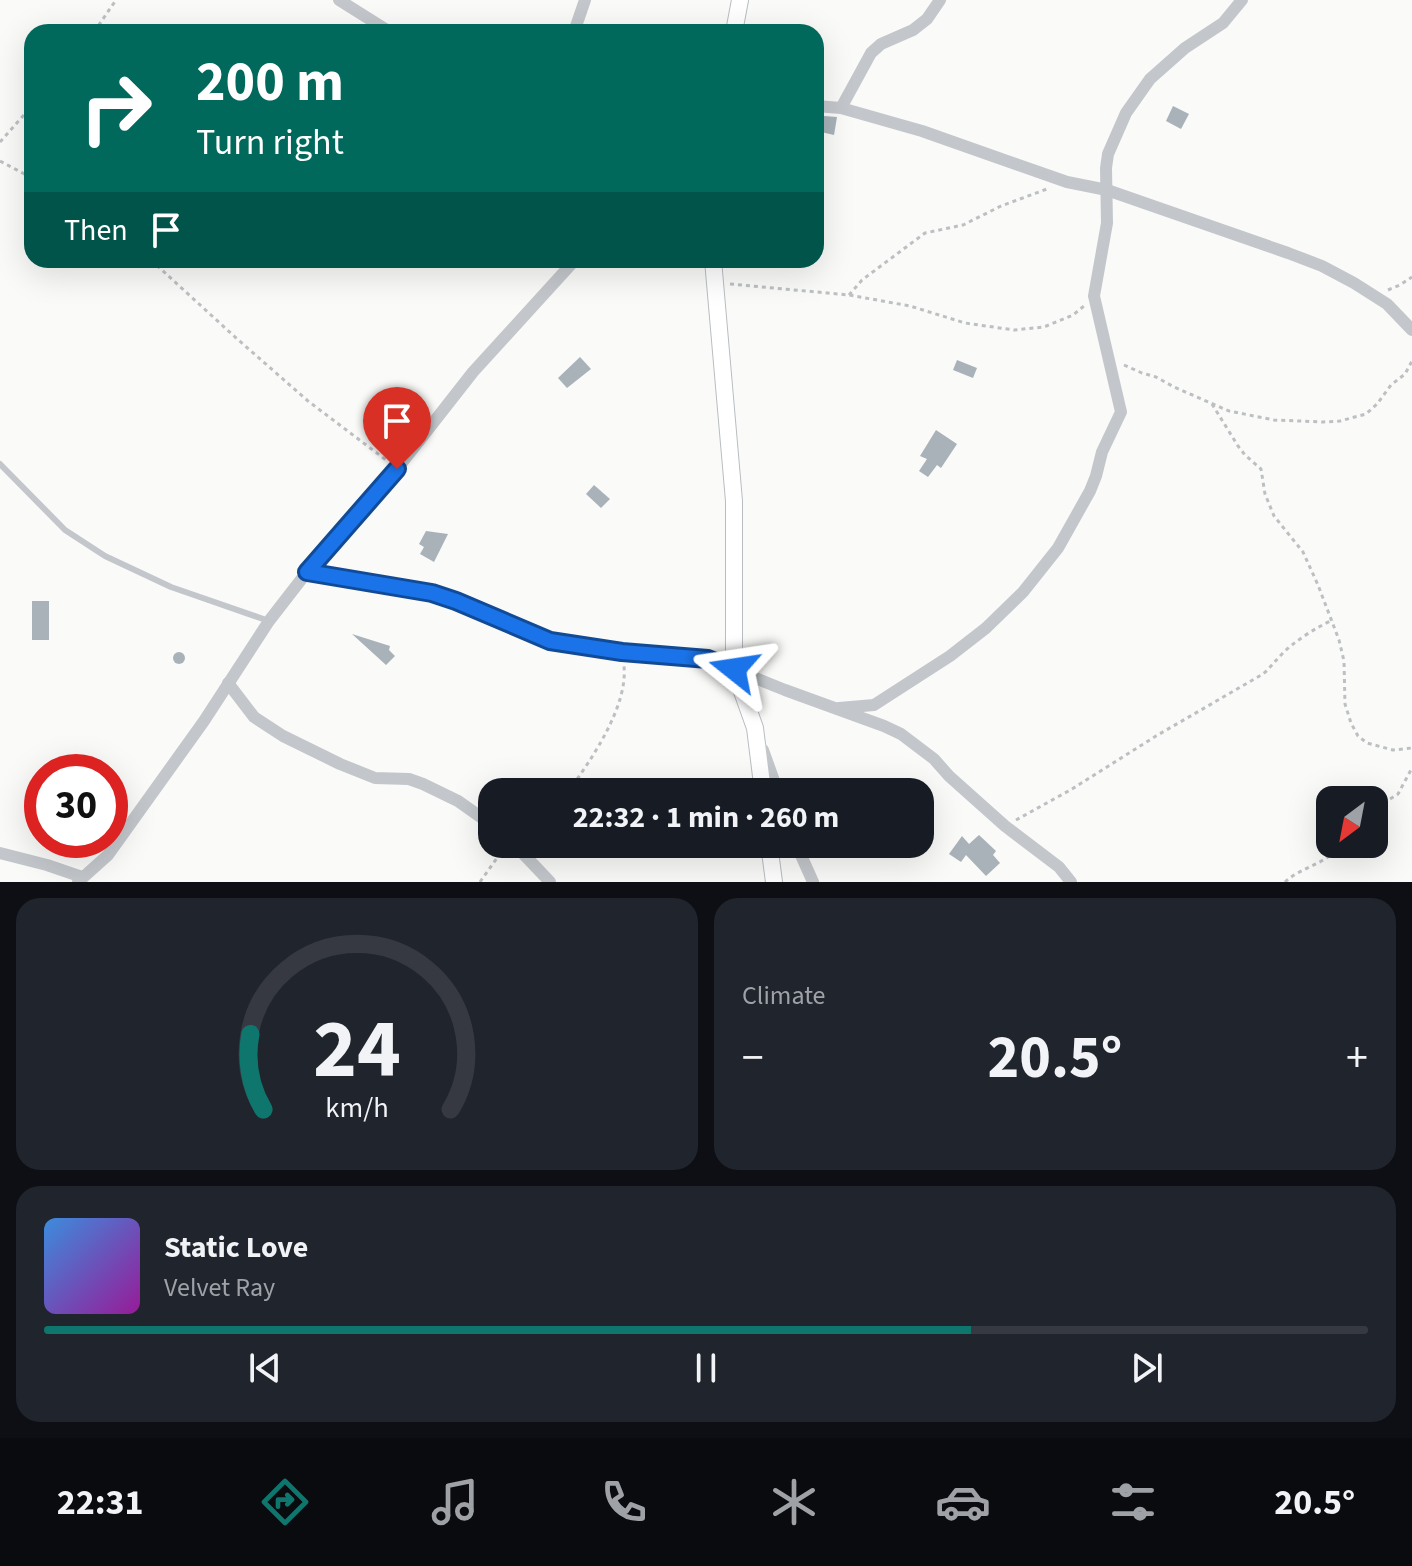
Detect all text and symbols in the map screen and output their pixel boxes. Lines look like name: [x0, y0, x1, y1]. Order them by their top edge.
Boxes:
text: 200 m: [196, 43, 344, 122]
icon: right: [64, 56, 168, 160]
text: Turn right: [196, 117, 344, 168]
icon: arrive: [144, 208, 188, 252]
text: Then: [64, 209, 128, 252]
pin: [363, 387, 431, 469]
icon: arrive: [375, 399, 419, 443]
position arrow: [692, 627, 776, 711]
speed limit sign: 30: [24, 754, 128, 858]
north arrow: [1316, 786, 1388, 858]
map controls: [1316, 786, 1388, 858]
text: 22:32 · 1 min · 260 m: [573, 796, 839, 839]
text: Climate: [742, 977, 826, 1014]
text: 24: [313, 991, 401, 1109]
text: 20.5°: [988, 1016, 1122, 1101]
text: −: [742, 1027, 764, 1090]
text: +: [1346, 1027, 1368, 1090]
text: km/h: [325, 1088, 389, 1128]
text: Static Love: [164, 1226, 308, 1269]
text: Velvet Ray: [164, 1269, 275, 1306]
icon: previous: [243, 1346, 287, 1390]
icon: pause: [684, 1346, 728, 1390]
icon: next: [1125, 1346, 1169, 1390]
icon: directions: [257, 1474, 313, 1530]
icon: music: [427, 1474, 483, 1530]
icon: phone: [596, 1474, 652, 1530]
icon: climate: [766, 1474, 822, 1530]
icon: car: [935, 1474, 991, 1530]
icon: filters: [1105, 1474, 1161, 1530]
text: 22:31: [57, 1477, 144, 1528]
text: 20.5°: [1274, 1477, 1355, 1528]

